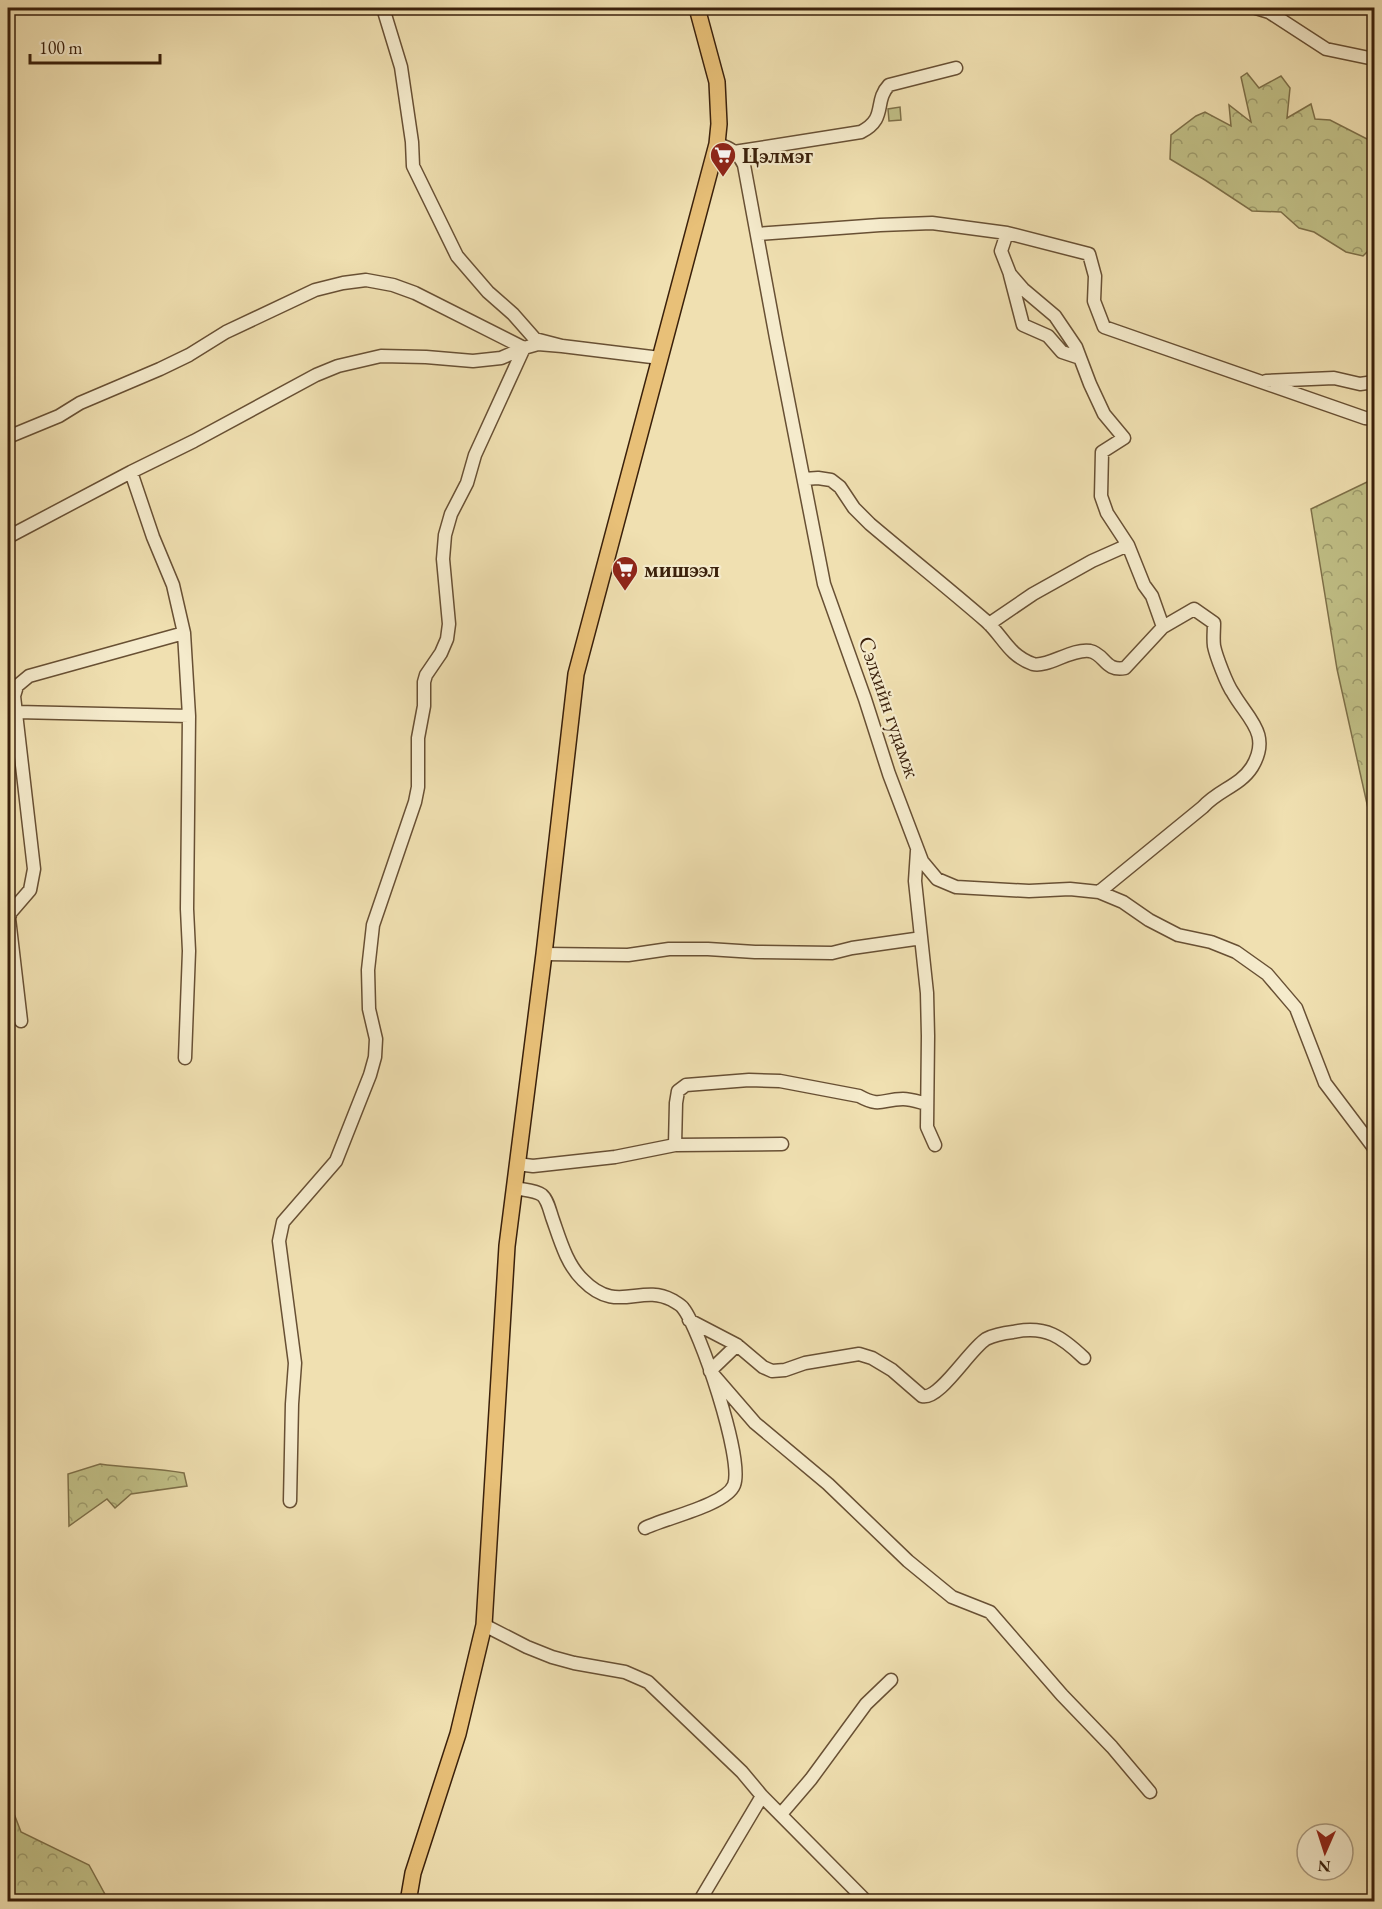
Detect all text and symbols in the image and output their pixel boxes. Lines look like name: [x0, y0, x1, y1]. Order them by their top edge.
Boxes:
scale bar: [30, 27, 160, 65]
text: 100 m: [39, 36, 83, 59]
supermarket icon: Цэлмэг: [708, 140, 738, 178]
place label: Цэлмэг: [742, 141, 813, 170]
supermarket icon: мишээл: [610, 554, 640, 592]
place label: мишээл: [644, 555, 720, 584]
street label: Сэлхийн гудамж: [852, 632, 928, 782]
north arrow: [1295, 1822, 1355, 1882]
text: N: [1317, 1856, 1331, 1877]

